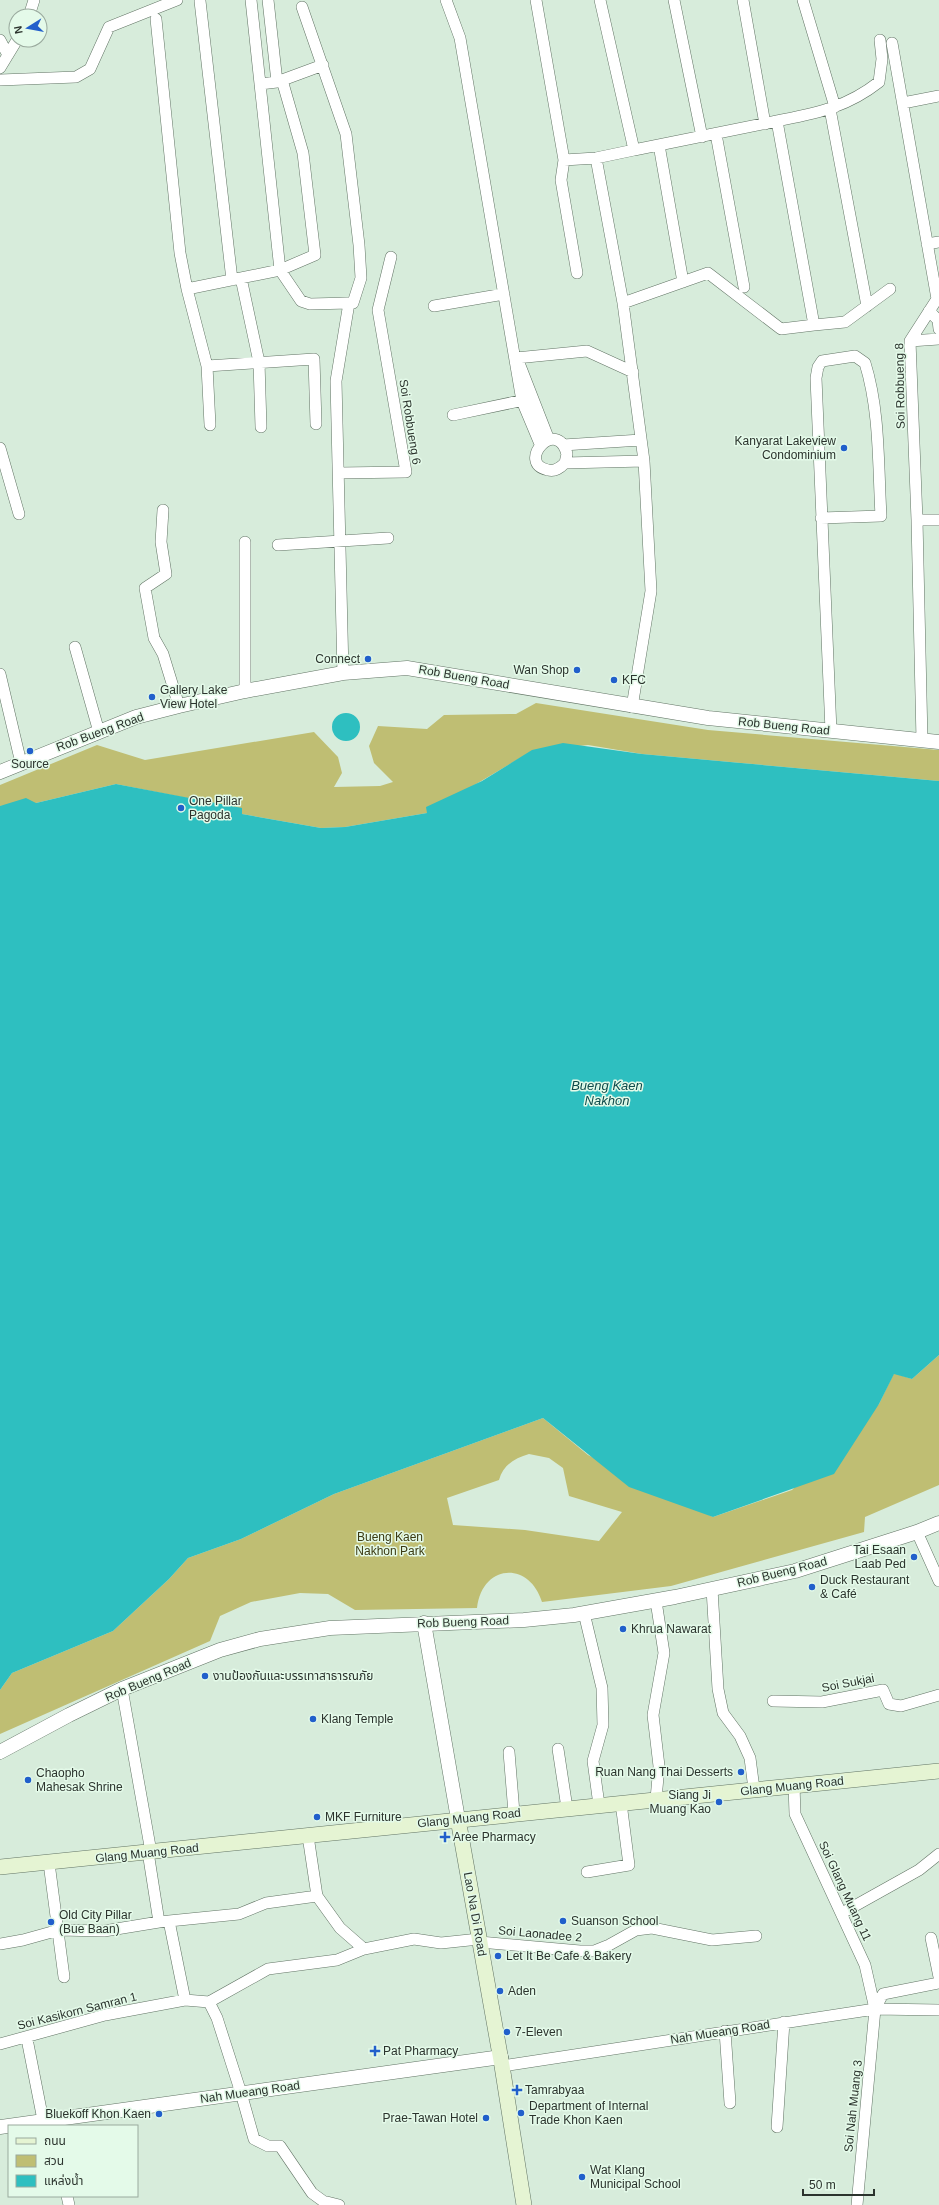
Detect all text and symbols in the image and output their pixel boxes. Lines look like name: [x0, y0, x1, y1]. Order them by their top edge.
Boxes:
north arrow: [8, 8, 48, 48]
text: N: [12, 25, 25, 35]
street label: Soi Robbueng 8: [892, 343, 908, 429]
street label: Soi Robbueng 6: [396, 378, 424, 466]
place label: Kanyarat Lakeview Condominium: [735, 434, 836, 462]
marker: Kanyarat Lakeview Condominium: [839, 443, 849, 453]
place label: Connect: [315, 652, 361, 666]
marker: Connect: [363, 654, 373, 664]
street label: Rob Bueng Road: [417, 662, 511, 692]
place label: Wan Shop: [513, 663, 569, 677]
marker: Wan Shop: [572, 665, 582, 675]
place label: KFC: [622, 673, 646, 687]
marker: KFC: [609, 675, 619, 685]
place label: Gallery Lake View Hotel: [160, 683, 228, 711]
marker: Gallery Lake View Hotel: [147, 692, 157, 702]
street label: Rob Bueng Road: [54, 710, 146, 754]
street label: Rob Bueng Road: [737, 714, 831, 738]
marker: Source: [25, 746, 35, 756]
place label: Source: [11, 757, 49, 771]
place label: One Pillar Pagoda: [189, 794, 242, 822]
marker: One Pillar Pagoda: [176, 803, 186, 813]
water label: Bueng Kaen Nakhon: [571, 1078, 643, 1108]
park label: Bueng Kaen Nakhon Park: [355, 1530, 426, 1558]
place label: Tai Esaan Laab Ped: [853, 1543, 906, 1571]
marker: Tai Esaan Laab Ped: [909, 1552, 919, 1562]
street label: Rob Bueng Road: [736, 1554, 828, 1590]
place label: Duck Restaurant & Café: [820, 1573, 910, 1601]
marker: Duck Restaurant & Café: [807, 1582, 817, 1592]
street label: Rob Bueng Road: [417, 1613, 509, 1631]
place label: Khrua Nawarat: [631, 1622, 712, 1636]
marker: Khrua Nawarat: [618, 1624, 628, 1634]
street label: Rob Bueng Road: [103, 1656, 193, 1704]
place label: งานป้องกันและบรรเทาสาธารณภัย: [213, 1669, 373, 1683]
marker: งานป้องกันและบรรเทาสาธารณภัย: [200, 1671, 210, 1681]
street label: Soi Sukjai: [820, 1671, 876, 1695]
place label: Klang Temple: [321, 1712, 394, 1726]
marker: Klang Temple: [308, 1714, 318, 1724]
place label: Ruan Nang Thai Desserts: [595, 1765, 733, 1779]
place label: Chaopho Mahesak Shrine: [36, 1766, 123, 1794]
marker: Ruan Nang Thai Desserts: [736, 1767, 746, 1777]
street label: Glang Muang Road: [740, 1774, 844, 1798]
marker: Chaopho Mahesak Shrine: [23, 1775, 33, 1785]
place label: Siang Ji Muang Kao: [650, 1788, 711, 1816]
marker: Siang Ji Muang Kao: [714, 1797, 724, 1807]
street label: Glang Muang Road: [417, 1806, 521, 1830]
place label: MKF Furniture: [325, 1810, 402, 1824]
marker: MKF Furniture: [312, 1812, 322, 1822]
place label: Aree Pharmacy: [453, 1830, 536, 1844]
marker: Aree Pharmacy: [440, 1832, 450, 1842]
street label: Soi Glang Muang 11: [816, 1839, 874, 1943]
street label: Glang Muang Road: [95, 1841, 199, 1865]
street label: Lao Na Di Road: [461, 1871, 489, 1957]
place label: Old City Pillar (Bue Baan): [59, 1908, 132, 1936]
place label: Suanson School: [571, 1914, 658, 1928]
marker: Suanson School: [558, 1916, 568, 1926]
marker: Old City Pillar (Bue Baan): [46, 1917, 56, 1927]
street label: Soi Laonadee 2: [498, 1923, 583, 1945]
place label: Let It Be Cafe & Bakery: [506, 1949, 631, 1963]
marker: Let It Be Cafe & Bakery: [493, 1951, 503, 1961]
place label: Aden: [508, 1984, 536, 1998]
marker: Aden: [495, 1986, 505, 1996]
street label: Soi Kasikorn Samran 1: [16, 1989, 139, 2033]
street label: Nah Mueang Road: [669, 2017, 771, 2047]
place label: 7-Eleven: [515, 2025, 562, 2039]
marker: 7-Eleven: [502, 2027, 512, 2037]
place label: Pat Pharmacy: [383, 2044, 458, 2058]
marker: Pat Pharmacy: [370, 2046, 380, 2056]
street label: Soi Nah Muang 3: [841, 2059, 865, 2153]
street label: Nah Mueang Road: [199, 2078, 301, 2106]
place label: Tamrabyaa: [525, 2083, 585, 2097]
marker: Tamrabyaa: [512, 2085, 522, 2095]
place label: Department of Internal Trade Khon Kaen: [529, 2099, 648, 2127]
place label: Bluekoff Khon Kaen: [45, 2107, 151, 2121]
marker: Department of Internal Trade Khon Kaen: [516, 2108, 526, 2118]
marker: Bluekoff Khon Kaen: [154, 2109, 164, 2119]
place label: Prae-Tawan Hotel: [383, 2111, 478, 2125]
marker: Prae-Tawan Hotel: [481, 2113, 491, 2123]
legend: [8, 2125, 138, 2197]
text: ถนน: [44, 2134, 66, 2148]
text: สวน: [44, 2154, 64, 2168]
place label: Wat Klang Municipal School: [590, 2163, 681, 2191]
scale bar: [803, 2171, 874, 2197]
text: แหล่งน้ำ: [44, 2172, 83, 2188]
marker: Wat Klang Municipal School: [577, 2172, 587, 2182]
text: 50 m: [809, 2178, 836, 2192]

